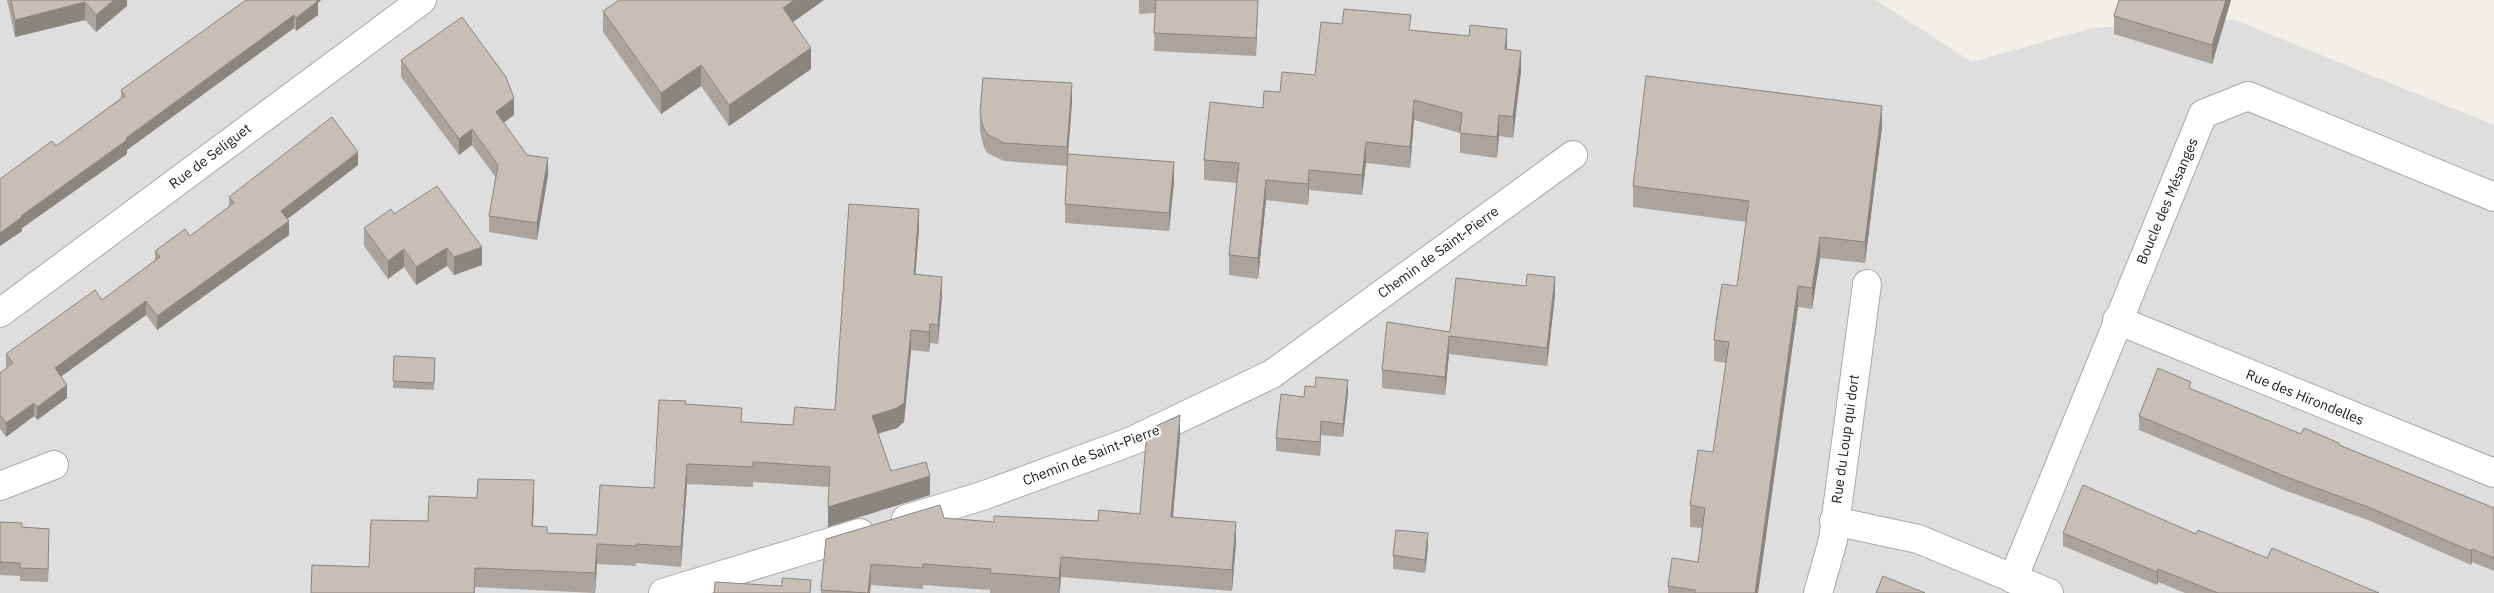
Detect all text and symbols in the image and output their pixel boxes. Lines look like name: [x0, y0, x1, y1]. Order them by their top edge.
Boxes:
street label: Rue de Seliguet: [165, 119, 255, 193]
street label: Boucle des Mésanges: [2132, 135, 2202, 267]
street label: Chemin de Saint-Pierre: [1374, 202, 1502, 302]
street label: Rue des Hirondelles: [2243, 365, 2367, 429]
street label: Rue du Loup qui dort: [1827, 373, 1863, 505]
street label: Chemin de Saint-Pierre: [1020, 420, 1162, 489]

